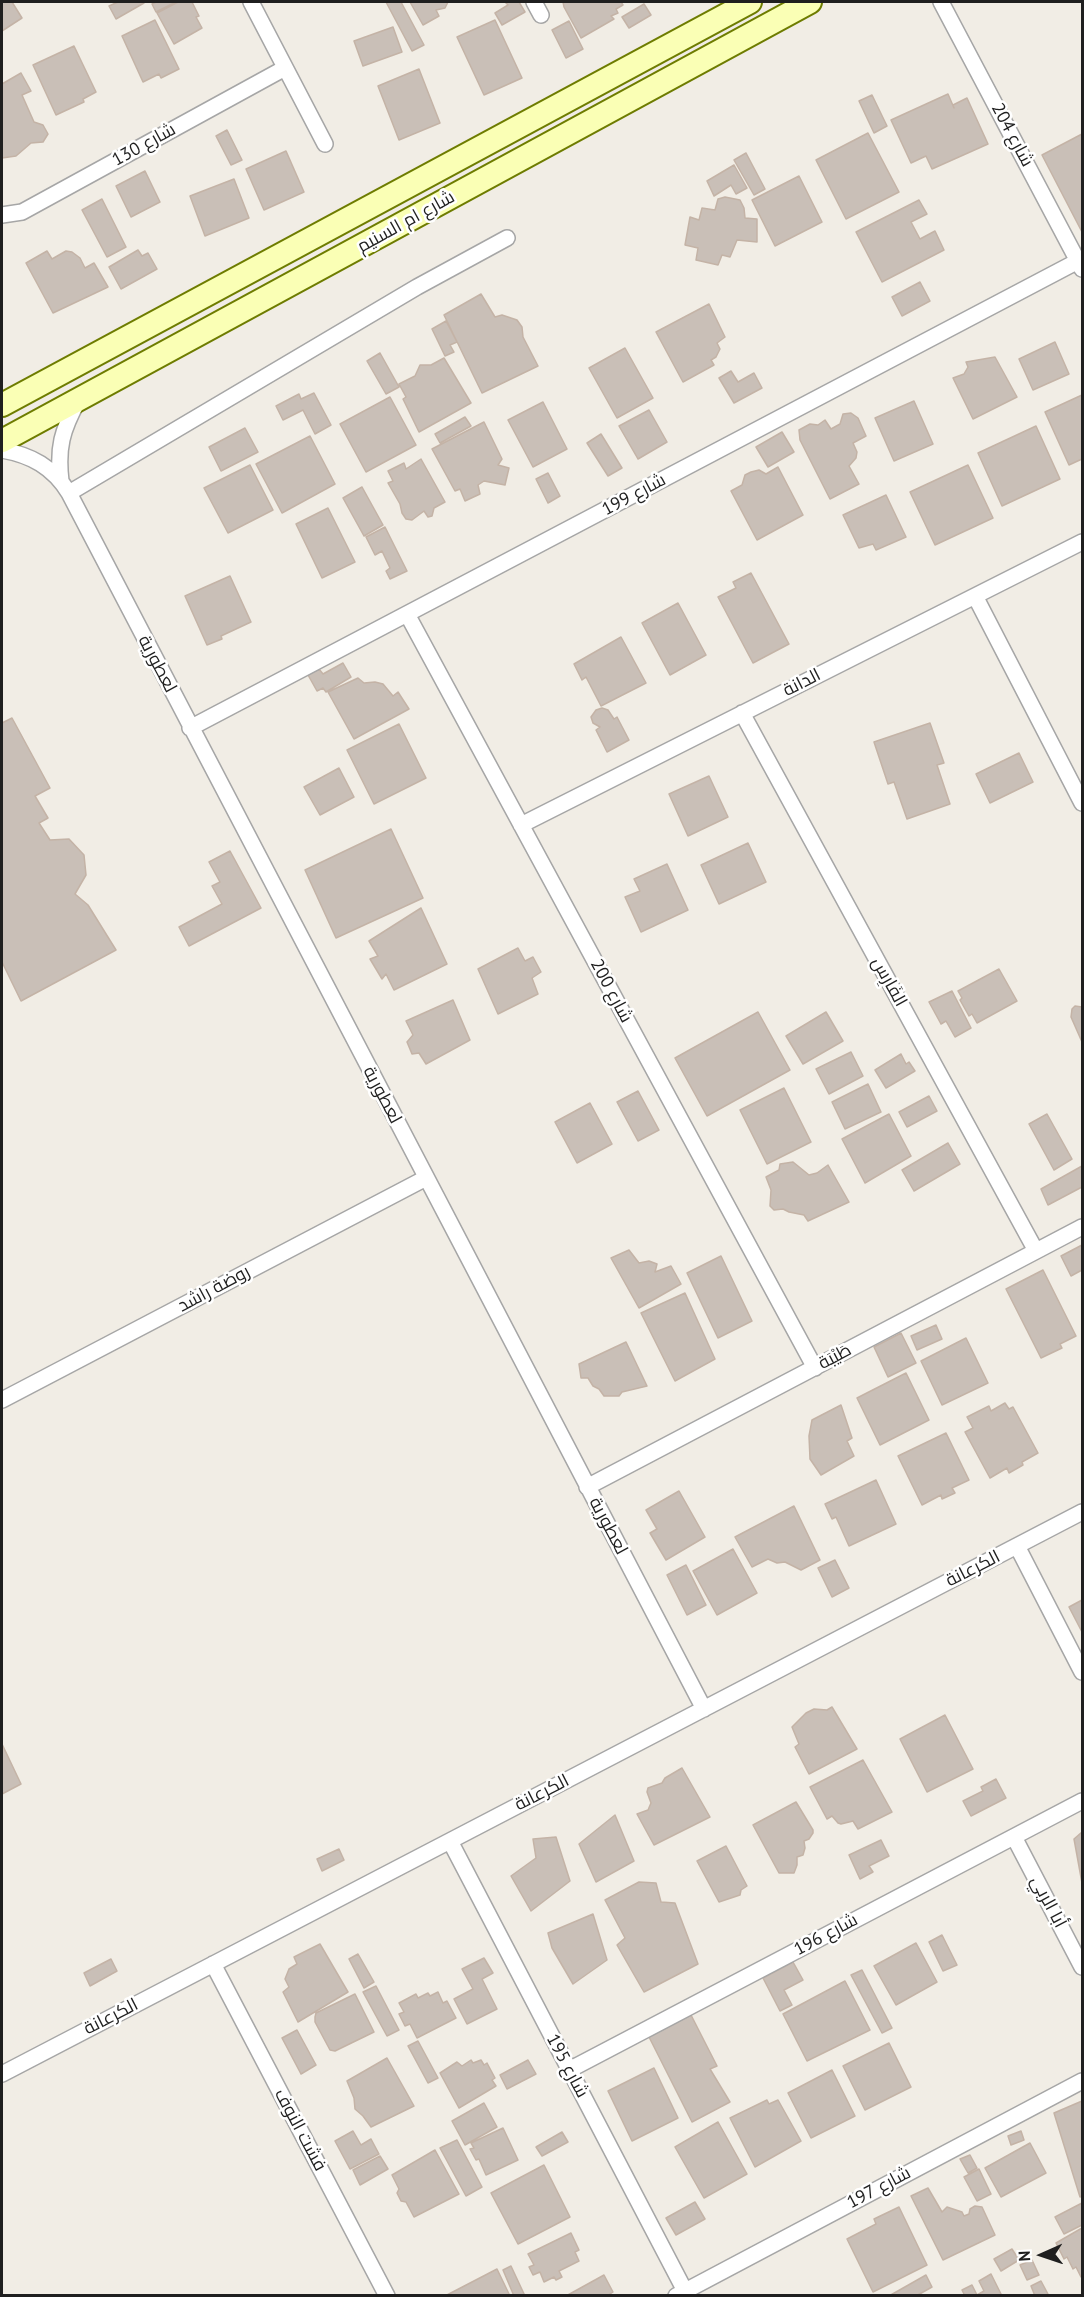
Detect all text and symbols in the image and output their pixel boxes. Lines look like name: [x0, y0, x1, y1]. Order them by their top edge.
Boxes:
street label: شارع 204: [986, 99, 1038, 171]
street label: شارع 130: [109, 119, 179, 171]
street label: شارع ام السنيم: [353, 186, 459, 258]
street label: شارع 199: [598, 469, 670, 521]
street label: لعطورية: [133, 632, 181, 696]
street label: الدانة: [780, 664, 824, 702]
street label: الفَارِس: [867, 954, 911, 1010]
street label: شارع 200: [585, 955, 637, 1027]
street label: لعطورية: [358, 1063, 406, 1127]
street label: روضة راشد: [174, 1261, 254, 1317]
street label: طَيْبَة: [815, 1339, 855, 1375]
street label: لعطورية: [584, 1494, 632, 1558]
street label: الكرعانة: [942, 1546, 1004, 1592]
street label: الكرعانة: [511, 1770, 573, 1816]
street label: أبا الربي: [1025, 1872, 1071, 1932]
street label: شارع 196: [790, 1909, 862, 1961]
street label: الكرعانة: [80, 1994, 142, 2040]
street label: شارع 195: [541, 2030, 593, 2102]
street label: فشت النوف: [269, 2085, 331, 2175]
street label: شارع 197: [843, 2162, 915, 2214]
north arrow: [1012, 2225, 1072, 2285]
text: N: [1014, 2250, 1034, 2262]

